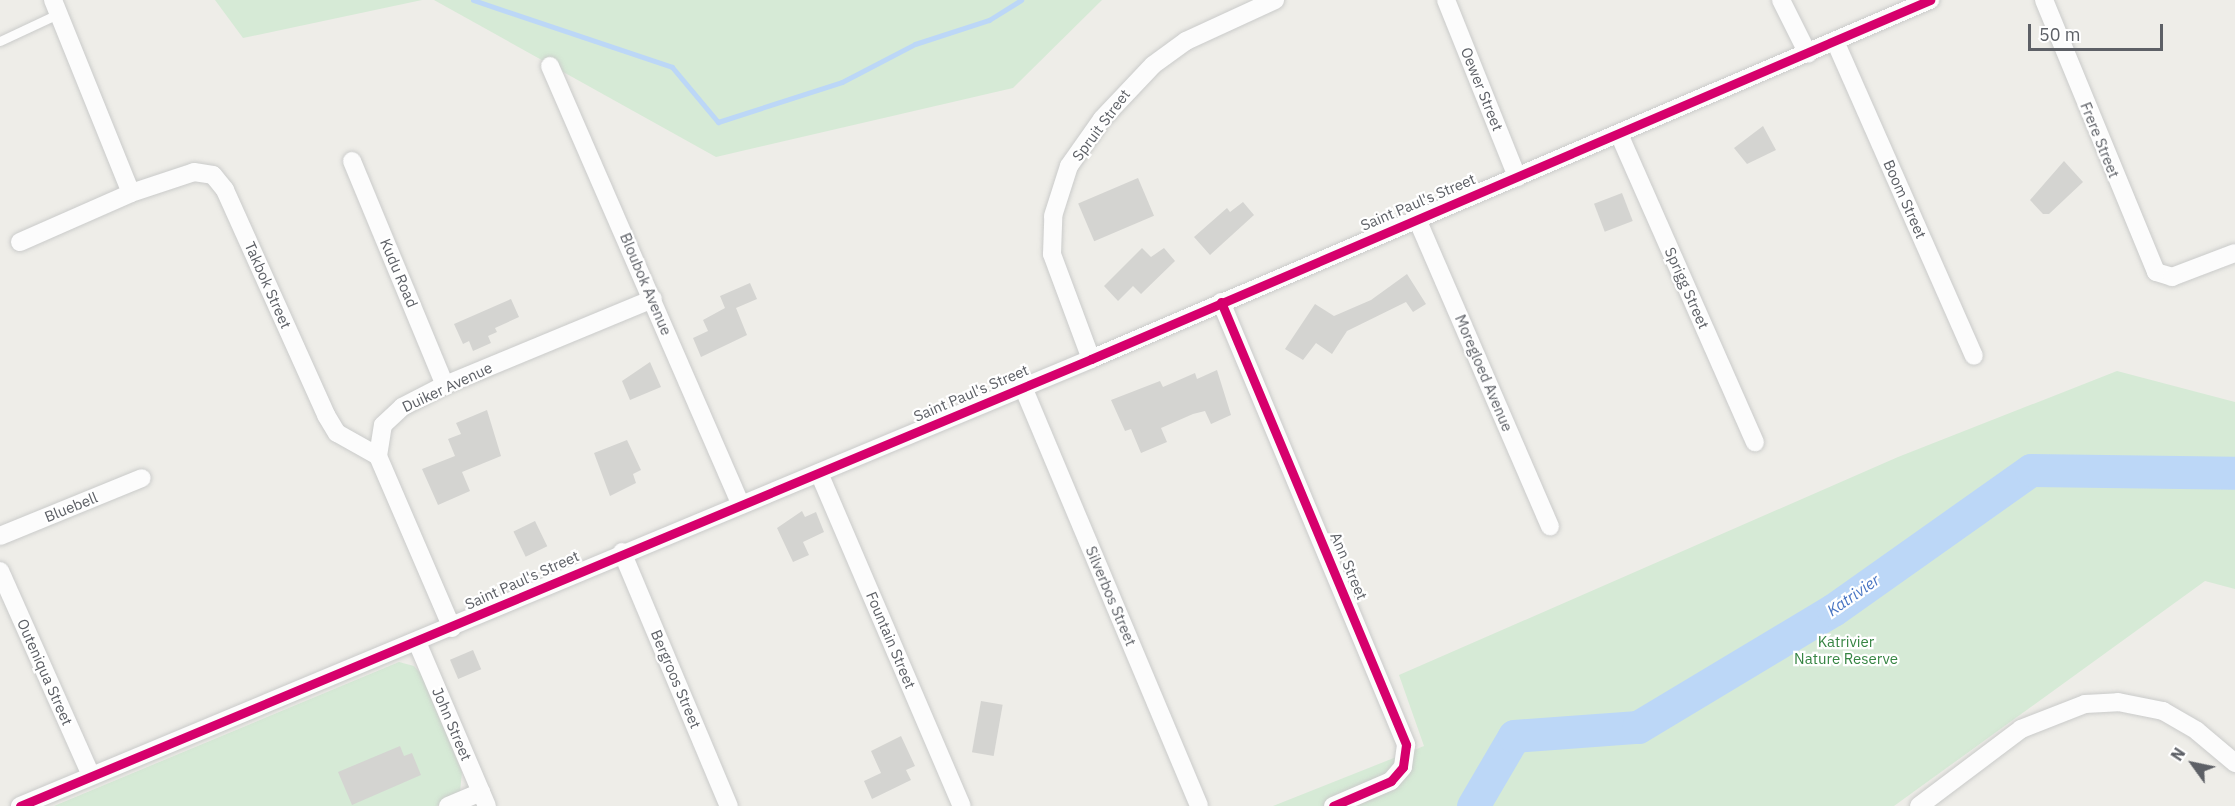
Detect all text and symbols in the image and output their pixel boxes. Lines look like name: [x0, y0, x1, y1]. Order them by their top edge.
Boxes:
scale bar: [2031, 12, 2166, 50]
text: 50 m: [2039, 23, 2081, 46]
street label: Oewer Street: [1457, 45, 1507, 133]
street label: Spruit Street: [1068, 86, 1134, 164]
street label: Frere Street: [2077, 99, 2123, 181]
street label: Boom Street: [1880, 157, 1930, 241]
street label: Saint Paul's Street: [1358, 170, 1478, 234]
street label: Bloubok Avenue: [616, 230, 676, 338]
street label: Kudu Road: [376, 236, 422, 310]
street label: Takbok Street: [241, 239, 295, 331]
street label: Sprigg Street: [1661, 244, 1713, 332]
street label: Moregloed Avenue: [1451, 312, 1517, 434]
street label: Duiker Avenue: [399, 358, 495, 416]
street label: Saint Paul's Street: [911, 361, 1031, 425]
street label: Bluebell: [42, 488, 100, 526]
street label: Ann Street: [1327, 530, 1371, 602]
street label: Silverbos Street: [1082, 543, 1140, 649]
street label: Saint Paul's Street: [462, 547, 582, 613]
water label: Katrivier: [1823, 570, 1883, 620]
street label: Fountain Street: [862, 589, 920, 691]
street label: Outeniqua Street: [13, 616, 77, 728]
street label: Bergroos Street: [647, 627, 705, 731]
park label: Katrivier Nature Reserve: [1794, 632, 1898, 667]
street label: John Street: [429, 685, 475, 763]
north arrow: [2163, 734, 2223, 794]
text: N: [2166, 744, 2189, 765]

